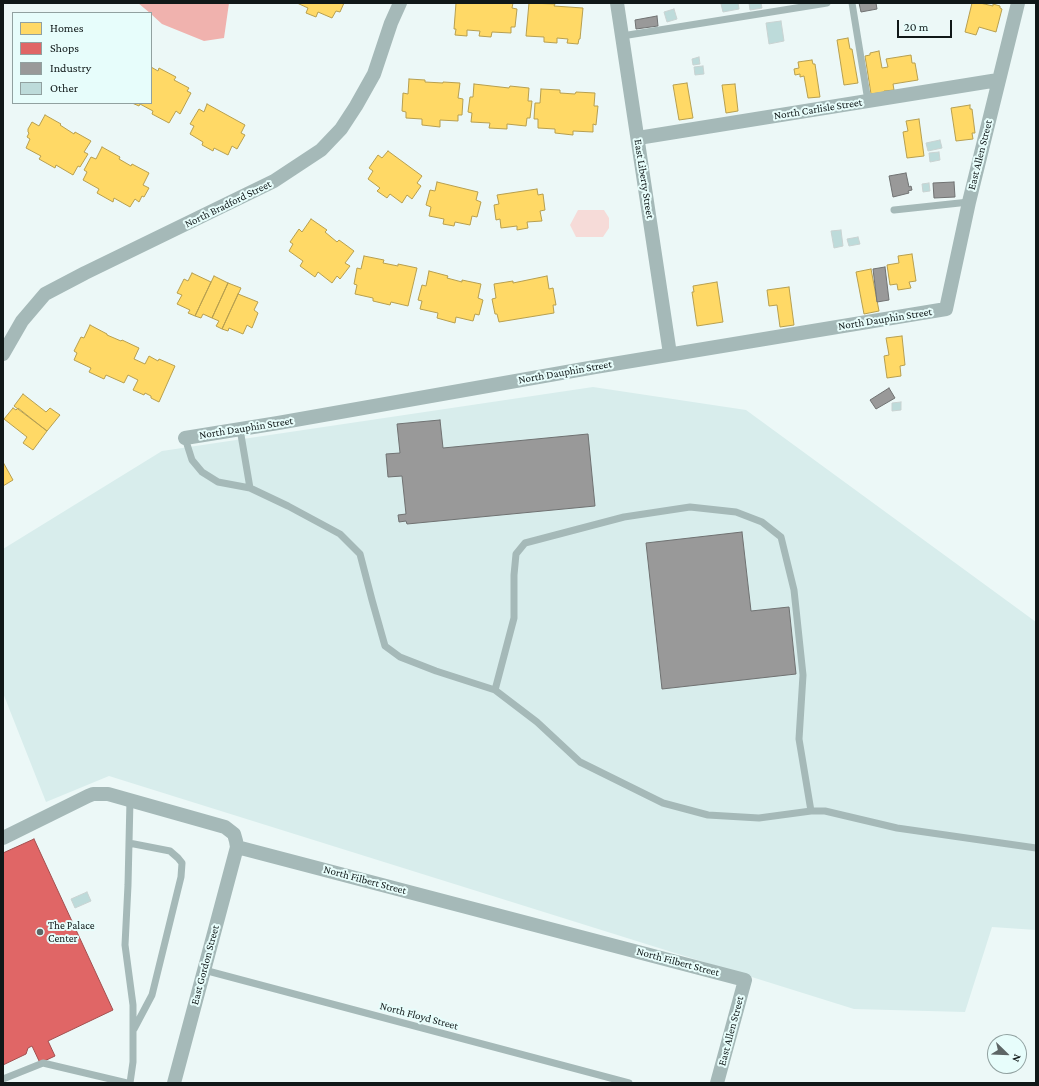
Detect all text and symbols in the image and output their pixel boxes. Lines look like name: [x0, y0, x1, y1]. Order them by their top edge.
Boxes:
legend: [12, 12, 152, 104]
scale bar: [899, 12, 954, 38]
text: 20 m: [904, 20, 928, 34]
text: Homes: [50, 21, 83, 35]
text: Shops: [50, 41, 79, 55]
text: Industry: [50, 61, 91, 75]
text: Other: [50, 81, 78, 95]
street label: North Carlisle Street: [773, 96, 863, 122]
street label: East Allen Street: [965, 119, 995, 191]
street label: East Liberty Street: [631, 138, 657, 220]
street label: North Bradford Street: [183, 177, 273, 231]
street label: North Dauphin Street: [837, 305, 933, 333]
street label: North Dauphin Street: [517, 357, 613, 387]
street label: North Dauphin Street: [198, 414, 294, 442]
street label: North Filbert Street: [322, 863, 408, 897]
place label: The Palace Center: [48, 919, 95, 945]
street label: East Gordon Street: [188, 924, 222, 1006]
marker: The Palace Center: [35, 927, 45, 937]
street label: North Filbert Street: [635, 945, 721, 979]
street label: East Allen Street: [715, 995, 747, 1067]
street label: North Floyd Street: [378, 999, 460, 1033]
north arrow: [987, 1034, 1027, 1074]
text: N: [1010, 1053, 1024, 1064]

